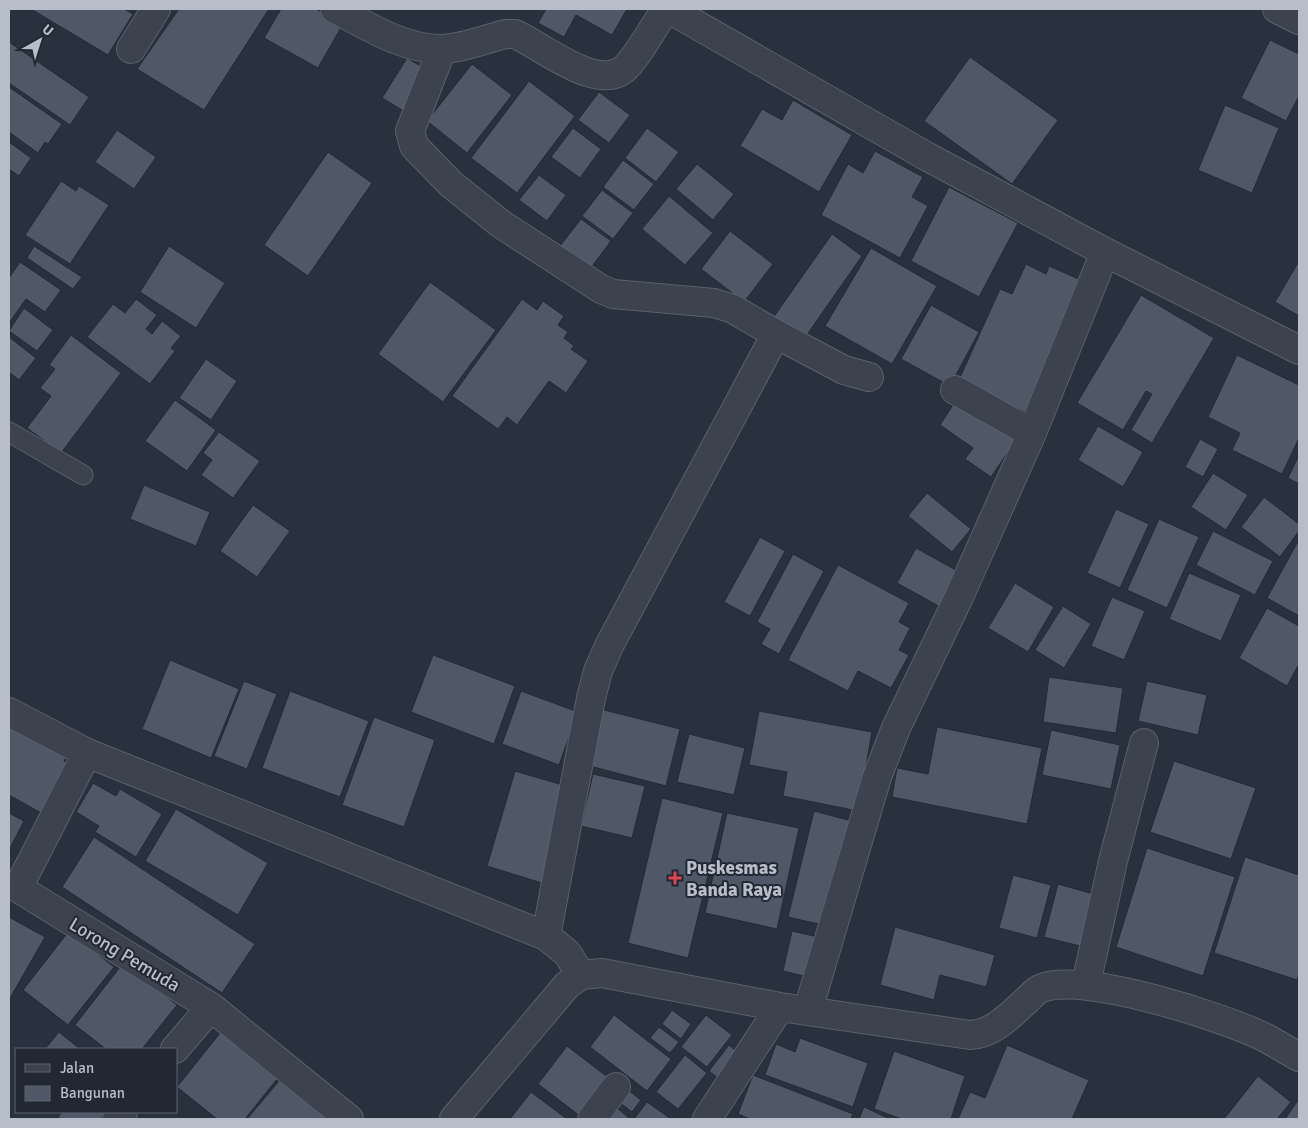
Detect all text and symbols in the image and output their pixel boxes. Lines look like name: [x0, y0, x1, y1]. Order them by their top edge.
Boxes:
north arrow: [15, 15, 65, 65]
text: U: [39, 21, 57, 40]
place label: Puskesmas Banda Raya: [686, 856, 782, 902]
marker: Puskesmas Banda Raya: [668, 871, 682, 885]
street label: Lorong Pemuda: [65, 912, 184, 997]
legend: [15, 1048, 178, 1113]
text: Jalan: [60, 1059, 94, 1077]
text: Bangunan: [60, 1084, 125, 1102]

